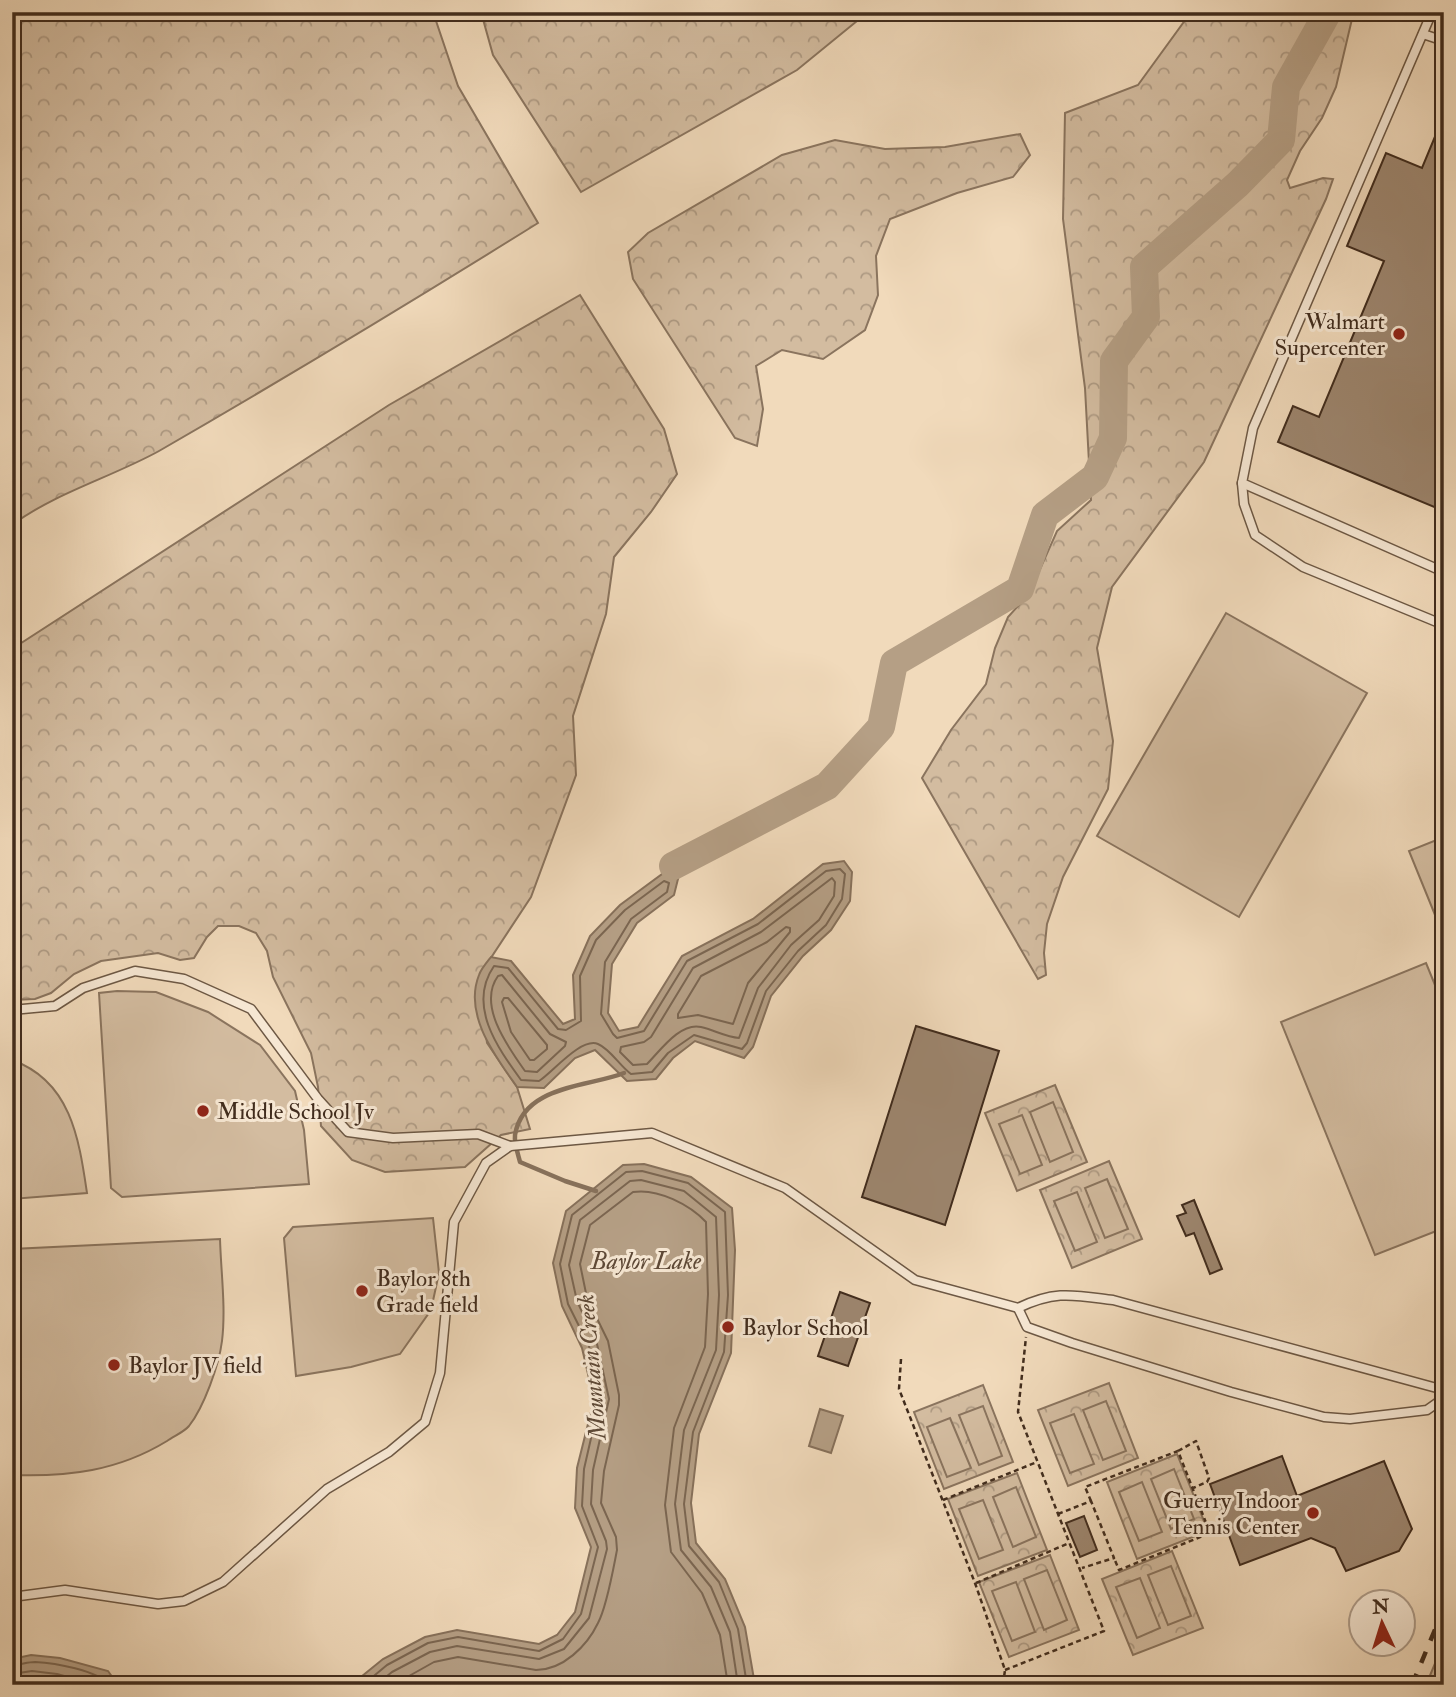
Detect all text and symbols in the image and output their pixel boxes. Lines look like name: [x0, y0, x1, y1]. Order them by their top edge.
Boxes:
place label: Walmart Supercenter: [1274, 307, 1385, 363]
marker: Walmart Supercenter: [1391, 326, 1407, 342]
place label: Middle School Jv: [217, 1097, 375, 1126]
marker: Middle School Jv: [195, 1103, 211, 1119]
water label: Baylor Lake: [590, 1246, 702, 1277]
place label: Baylor 8th Grade field: [376, 1264, 479, 1319]
marker: Baylor 8th Grade field: [354, 1283, 370, 1299]
water label: Mountain Creek: [570, 1293, 614, 1443]
place label: Baylor School: [742, 1313, 869, 1342]
marker: Baylor School: [720, 1319, 736, 1335]
place label: Baylor JV field: [128, 1351, 262, 1380]
marker: Baylor JV field: [106, 1357, 122, 1373]
place label: Guerry Indoor Tennis Center: [1163, 1486, 1299, 1541]
marker: Guerry Indoor Tennis Center: [1305, 1505, 1321, 1521]
north arrow: [1348, 1588, 1418, 1658]
text: N: [1371, 1594, 1391, 1620]

